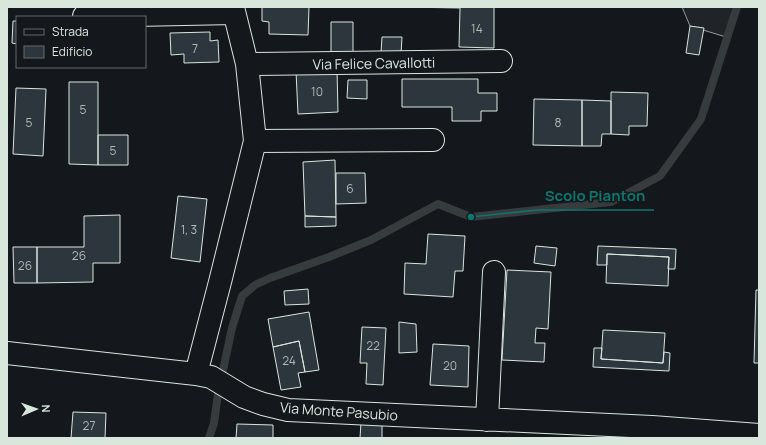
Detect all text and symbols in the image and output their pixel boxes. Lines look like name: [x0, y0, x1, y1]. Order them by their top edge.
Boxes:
legend: [16, 16, 146, 68]
house number: 14: [471, 20, 483, 37]
text: Strada: [52, 23, 89, 40]
house number: 7: [192, 40, 198, 57]
text: Edificio: [52, 43, 92, 60]
street label: Via Felice Cavallotti: [313, 52, 435, 74]
house number: 10: [311, 83, 323, 100]
house number: 5: [80, 101, 87, 118]
house number: 5: [26, 114, 33, 131]
house number: 8: [555, 114, 562, 131]
house number: 5: [110, 142, 117, 159]
house number: 6: [346, 180, 354, 197]
callout: Scolo Pianton: [537, 183, 654, 210]
text: Scolo Pianton: [545, 185, 645, 206]
house number: 1, 3: [181, 221, 197, 238]
house number: 26: [72, 247, 86, 264]
house number: 26: [18, 257, 32, 274]
house number: 22: [366, 337, 380, 354]
house number: 24: [282, 352, 296, 369]
house number: 20: [443, 357, 457, 374]
north arrow: [16, 389, 56, 429]
street label: Via Monte Pasubio: [279, 397, 399, 425]
text: N: [39, 404, 54, 413]
house number: 27: [83, 417, 95, 434]

